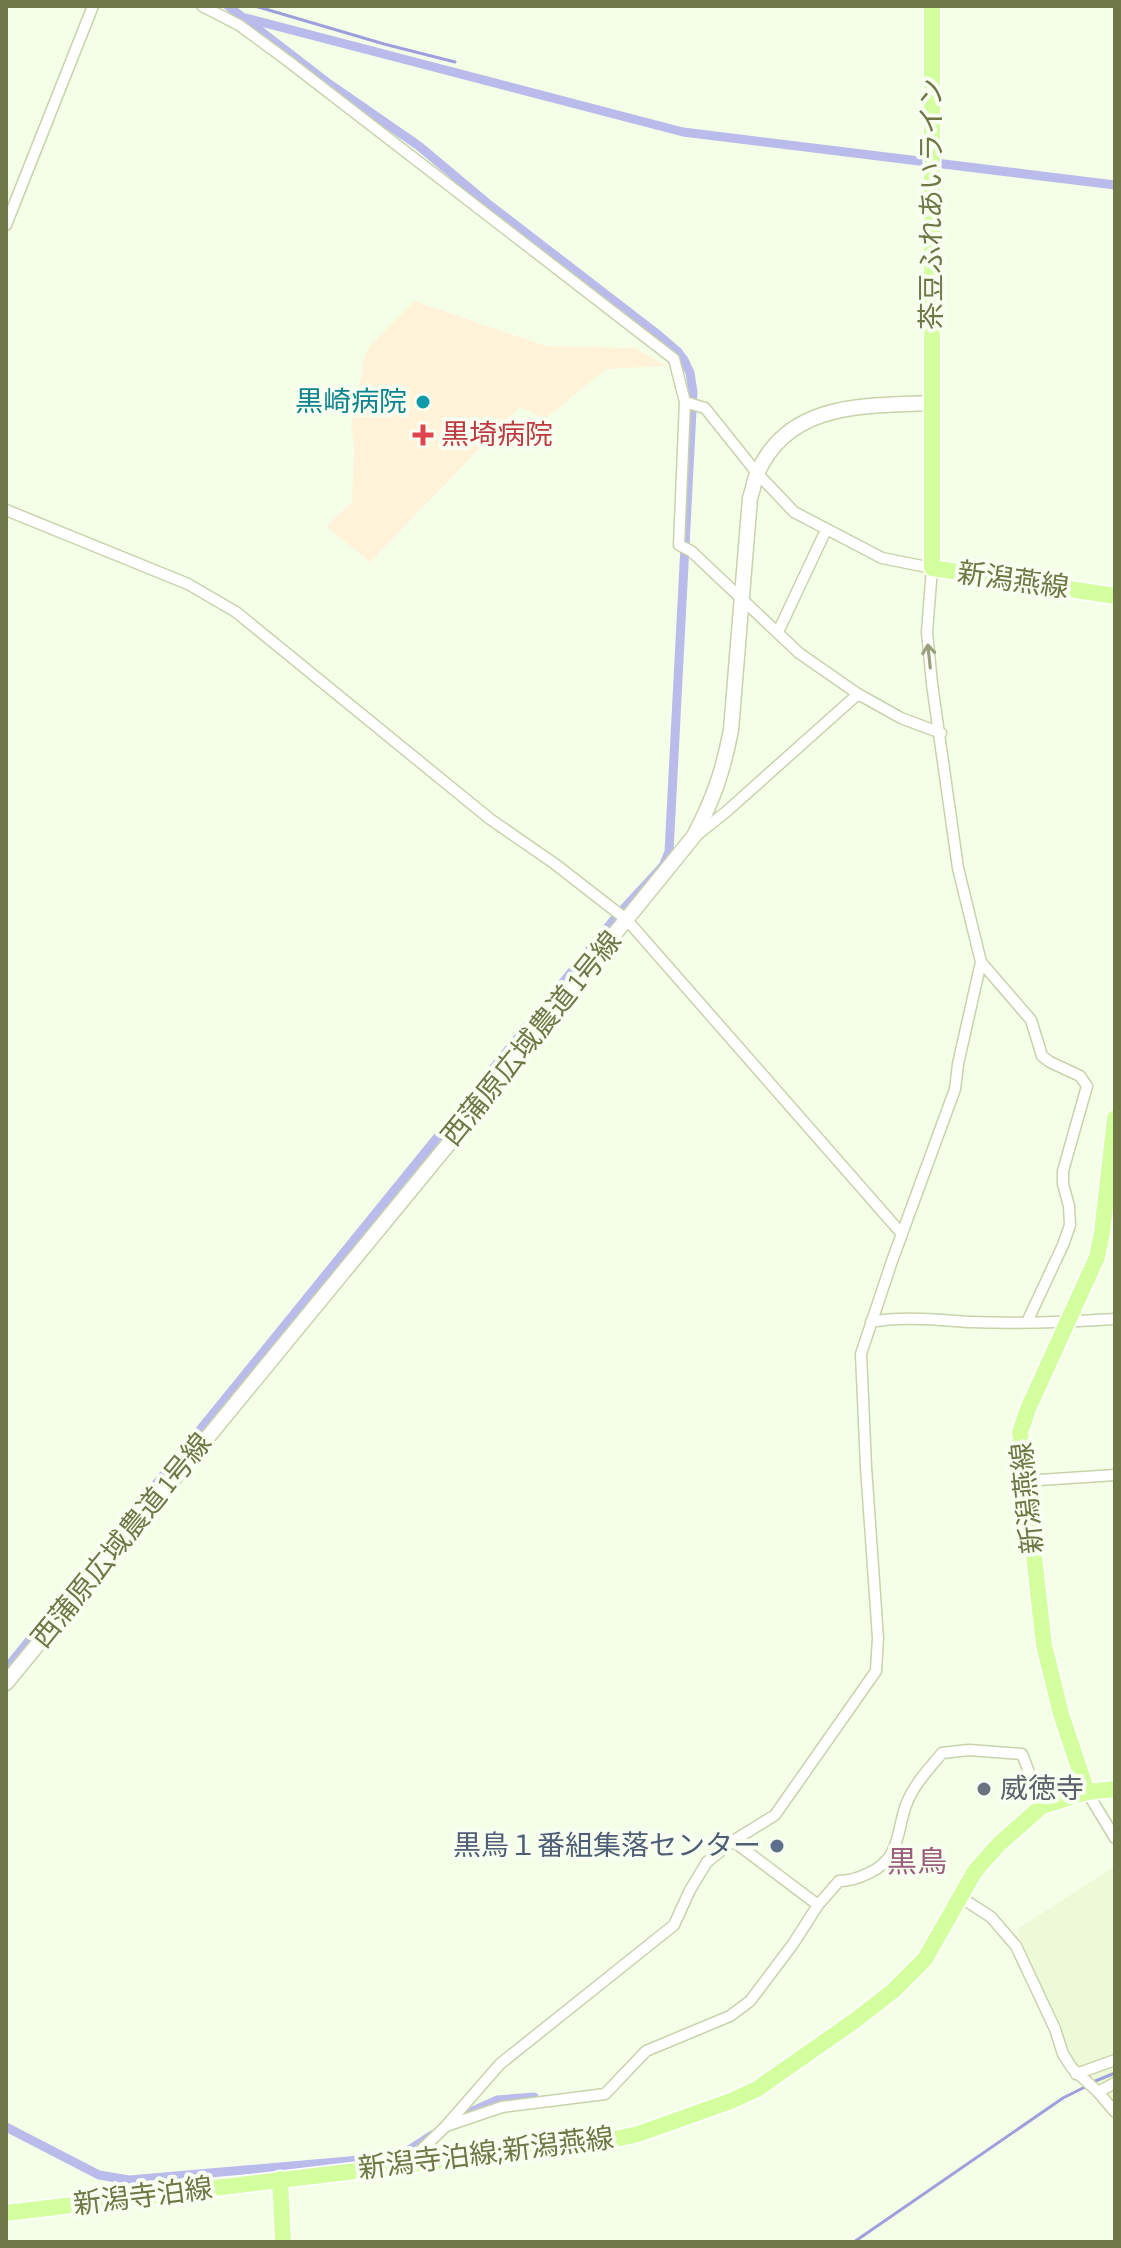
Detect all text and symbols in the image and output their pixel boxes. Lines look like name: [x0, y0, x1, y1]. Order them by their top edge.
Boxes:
street label: 茶豆ふれあいライン: [916, 78, 949, 330]
place label: 黒崎病院: [295, 386, 407, 419]
marker: 黒崎病院: [414, 393, 432, 411]
place label: 黒埼病院: [441, 419, 553, 452]
marker: 黒埼病院: [412, 424, 434, 446]
street label: 新潟燕線: [955, 557, 1071, 605]
one-way arrow: [922, 643, 937, 670]
street label: 西蒲原広域農道 1号線: [435, 925, 629, 1153]
street label: 西蒲原広域農道 1号線: [25, 1427, 219, 1655]
street label: 新潟燕線: [1006, 1441, 1050, 1555]
place label: 威徳寺: [1000, 1773, 1084, 1806]
marker: 威徳寺: [975, 1780, 993, 1798]
place label: 黒鳥１番組集落センター: [453, 1830, 761, 1863]
marker: 黒鳥１番組集落センター: [768, 1837, 786, 1855]
district label: 黒鳥: [887, 1845, 947, 1881]
street label: 新潟寺泊線;新潟燕線: [356, 2122, 616, 2186]
street label: 新潟寺泊線: [72, 2172, 214, 2222]

